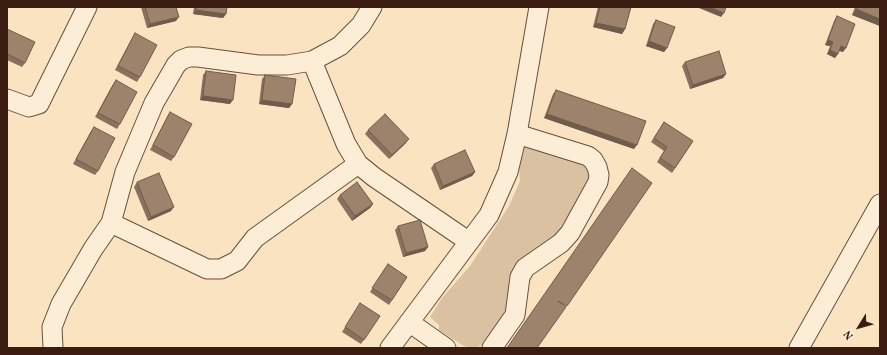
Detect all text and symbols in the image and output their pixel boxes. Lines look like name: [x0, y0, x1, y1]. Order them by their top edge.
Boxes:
north arrow: [839, 307, 879, 347]
text: N: [841, 327, 857, 342]

